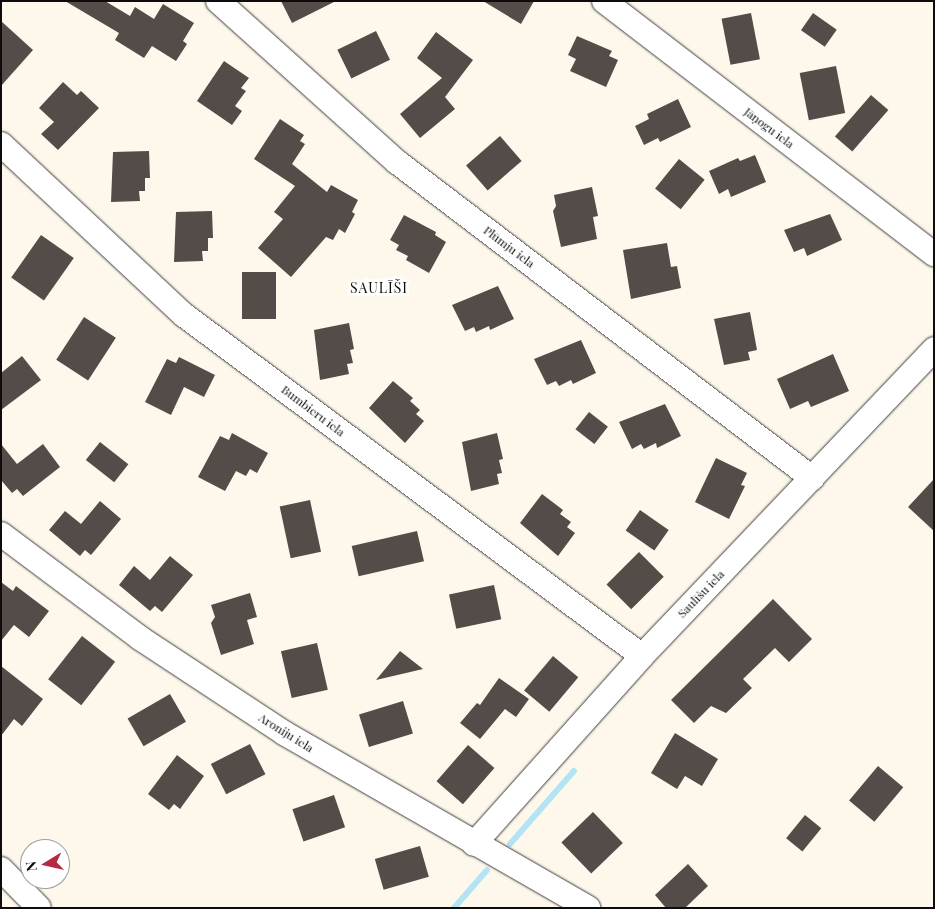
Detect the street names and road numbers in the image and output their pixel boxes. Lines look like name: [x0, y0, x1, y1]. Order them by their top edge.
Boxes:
street label: Jāņogu iela: [741, 105, 797, 151]
street label: Plūmju iela: [481, 223, 537, 271]
street label: Bumbieru iela: [278, 382, 348, 440]
street label: Saulīšu iela: [675, 567, 727, 621]
street label: Aroniju iela: [256, 710, 316, 756]

